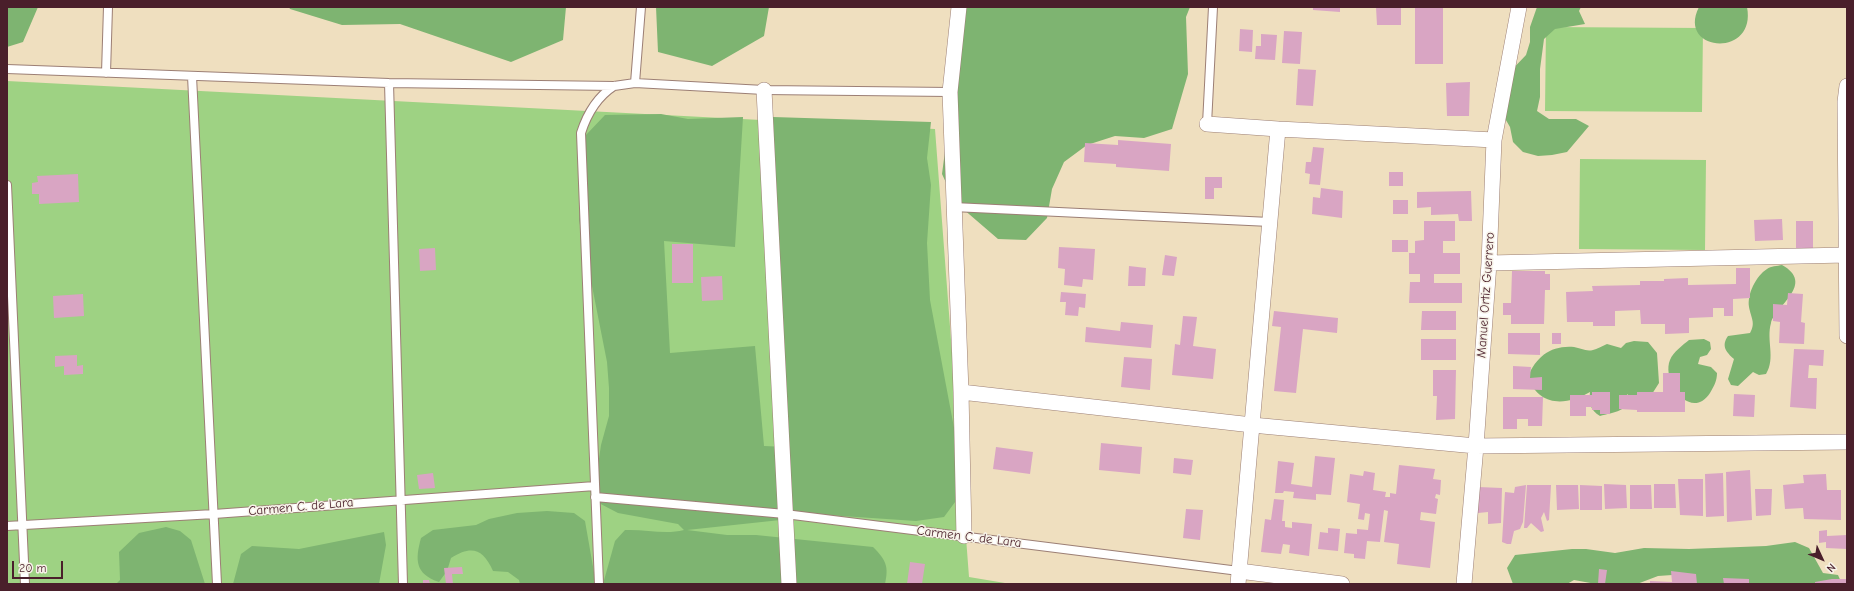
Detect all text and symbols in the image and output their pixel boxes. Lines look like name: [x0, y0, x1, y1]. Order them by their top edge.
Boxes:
street label: Manuel Ortiz Guerrero: [1474, 232, 1498, 358]
street label: Carmen C. de Lara: [248, 495, 354, 519]
street label: Carmen C. de Lara: [916, 523, 1022, 551]
north arrow: [1802, 539, 1842, 579]
scale bar: [14, 553, 65, 579]
text: 20 m: [19, 561, 47, 575]
text: N: [1824, 561, 1838, 575]

